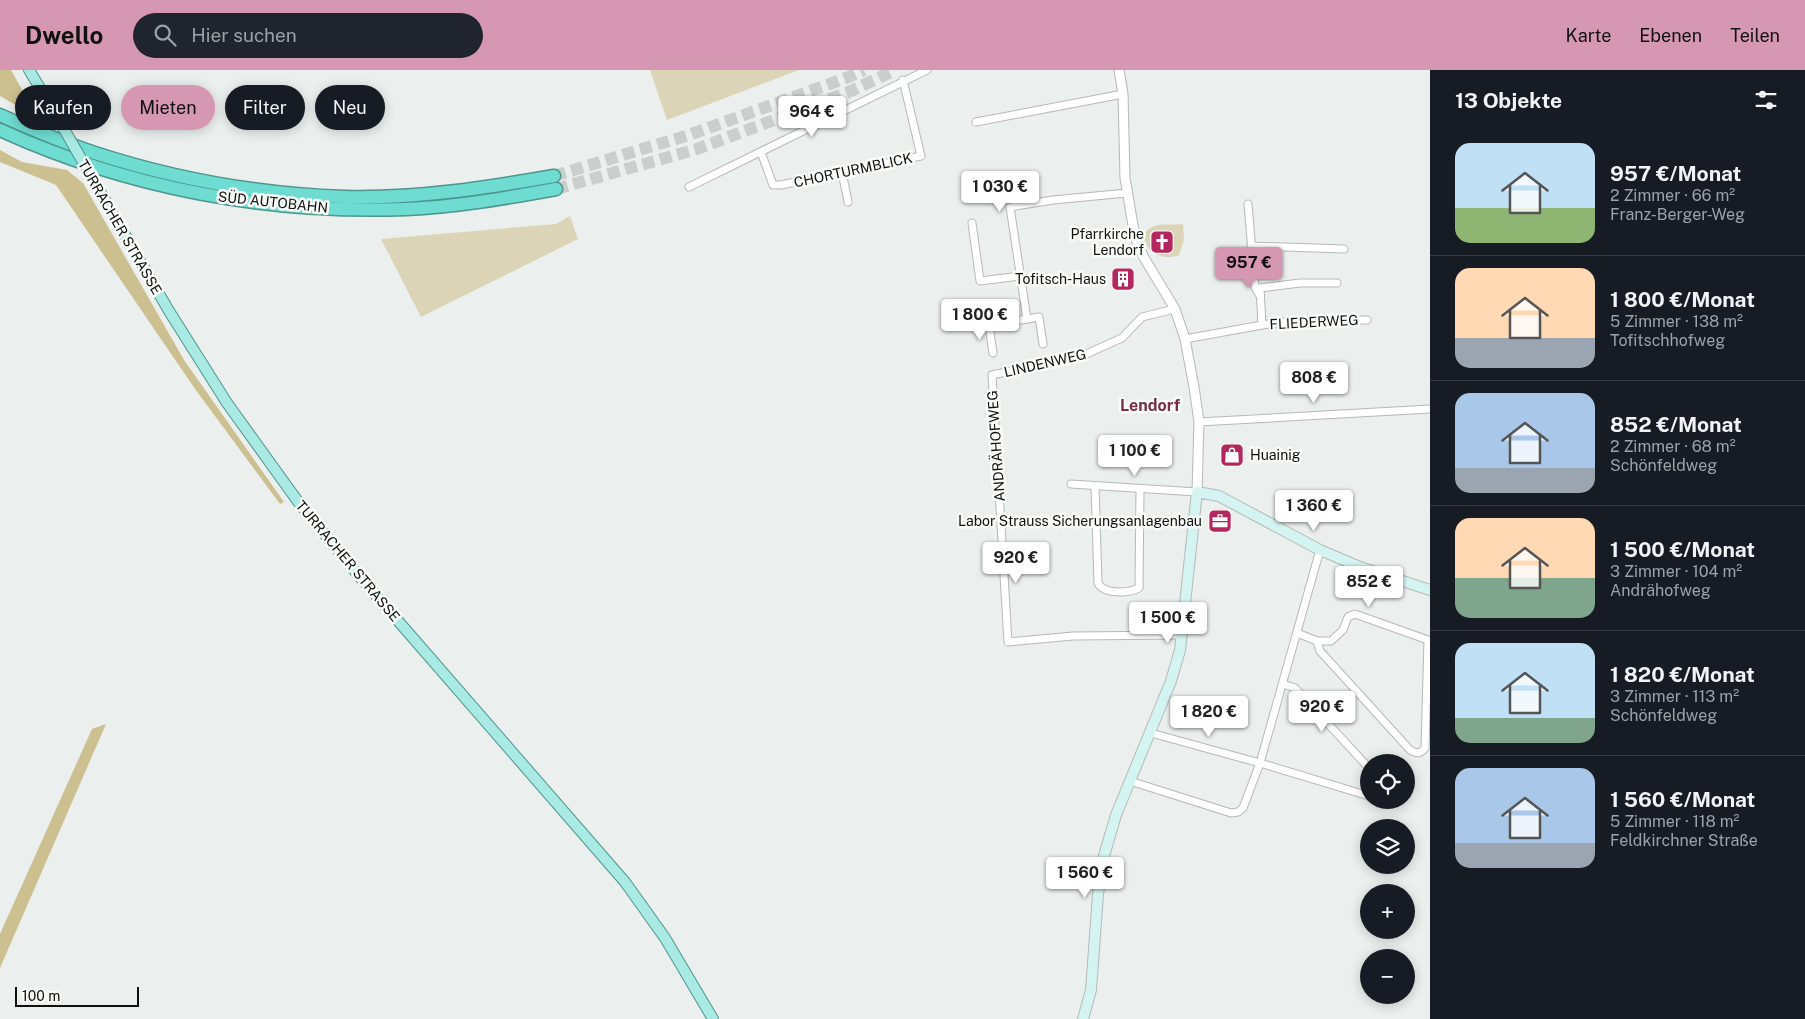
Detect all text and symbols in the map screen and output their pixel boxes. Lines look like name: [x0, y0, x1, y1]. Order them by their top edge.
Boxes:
search box: [133, 13, 483, 58]
text: Dwello: [25, 21, 103, 49]
icon: search: [151, 21, 179, 49]
text: Hier suchen: [191, 24, 297, 46]
text: Karte: [1566, 25, 1611, 46]
text: Ebenen: [1639, 25, 1702, 46]
text: Teilen: [1730, 25, 1780, 46]
chip: Kaufen: [15, 85, 111, 130]
chip: Mieten: [121, 85, 215, 130]
chip: Filter: [225, 85, 305, 130]
chip: Neu: [315, 85, 385, 130]
icon: filters: [1752, 86, 1780, 114]
text: 13 Objekte: [1455, 88, 1562, 113]
pin: 964 €: [777, 96, 847, 138]
text: 964 €: [789, 102, 835, 121]
street label: CHORTURMBLICK: [792, 150, 914, 190]
street label: TURRACHER STRASSE: [75, 157, 165, 297]
text: 957 €/Monat: [1610, 161, 1741, 186]
icon: home: [1495, 163, 1555, 223]
pin: 1 030 €: [954, 170, 1046, 213]
text: 1 030 €: [972, 177, 1028, 196]
street label: SÜD AUTOBAHN: [217, 186, 329, 216]
text: 2 Zimmer · 66 m²: [1610, 186, 1735, 205]
text: Franz-Berger-Weg: [1610, 205, 1745, 224]
place label: Pfarrkirche Lendorf: [1070, 226, 1144, 258]
church icon: Pfarrkirche Lendorf: [1149, 229, 1175, 255]
pin: 957 €: [1214, 246, 1284, 289]
text: 957 €: [1226, 253, 1272, 272]
building icon: Tofitsch-Haus: [1110, 266, 1136, 292]
place label: Tofitsch-Haus: [1015, 271, 1106, 287]
text: 1 800 €/Monat: [1610, 287, 1755, 312]
icon: home: [1495, 288, 1555, 348]
pin: 1 800 €: [934, 298, 1026, 341]
text: 1 800 €: [952, 305, 1008, 324]
street label: FLIEDERWEG: [1269, 312, 1359, 332]
text: 5 Zimmer · 138 m²: [1610, 312, 1743, 331]
text: Tofitschhofweg: [1610, 331, 1725, 350]
street label: LINDENWEG: [1002, 346, 1088, 380]
pin: 808 €: [1279, 362, 1349, 404]
text: 808 €: [1291, 368, 1337, 387]
street label: ANDRÄHOFWEG: [982, 390, 1008, 502]
district label: Lendorf: [1120, 396, 1181, 415]
text: 852 €/Monat: [1610, 412, 1742, 437]
icon: home: [1495, 413, 1555, 473]
pin: 1 100 €: [1089, 434, 1181, 477]
text: 2 Zimmer · 68 m²: [1610, 437, 1736, 456]
text: 1 100 €: [1109, 441, 1161, 460]
shop icon: Huainig: [1219, 442, 1245, 468]
place label: Huainig: [1250, 447, 1301, 463]
text: Schönfeldweg: [1610, 456, 1717, 475]
pin: 1 360 €: [1268, 490, 1360, 532]
text: 1 360 €: [1286, 496, 1342, 515]
street label: TURRACHER STRASSE: [293, 497, 403, 625]
office icon: Labor Strauss Sicherungsanlagenbau: [1207, 508, 1233, 534]
place label: Labor Strauss Sicherungsanlagenbau: [958, 513, 1202, 529]
text: 1 500 €/Monat: [1610, 537, 1755, 562]
icon: home: [1495, 538, 1555, 598]
pin: 920 €: [981, 542, 1051, 584]
text: 920 €: [993, 548, 1039, 567]
text: 3 Zimmer · 104 m²: [1610, 562, 1742, 581]
pin: 852 €: [1334, 566, 1404, 608]
text: 852 €: [1346, 572, 1392, 591]
text: Andrähofweg: [1610, 581, 1711, 600]
pin: 1 500 €: [1122, 602, 1214, 644]
text: 1 500 €: [1140, 608, 1196, 627]
text: 1 820 €/Monat: [1610, 662, 1755, 687]
icon: home: [1495, 663, 1555, 723]
text: 3 Zimmer · 113 m²: [1610, 687, 1739, 706]
pin: 920 €: [1287, 690, 1357, 733]
pin: 1 820 €: [1163, 696, 1255, 738]
text: 920 €: [1299, 697, 1345, 716]
text: 1 820 €: [1181, 702, 1237, 721]
text: Schönfeldweg: [1610, 706, 1717, 725]
map controls: [1360, 754, 1415, 1004]
button: locate: [1360, 754, 1415, 809]
text: 1 560 €/Monat: [1610, 787, 1755, 812]
icon: home: [1495, 788, 1555, 848]
text: 5 Zimmer · 118 m²: [1610, 812, 1739, 831]
button: layers: [1360, 819, 1415, 874]
text: Feldkirchner Straße: [1610, 831, 1758, 850]
pin: 1 560 €: [1039, 856, 1131, 899]
text: 1 560 €: [1057, 863, 1113, 882]
button: +: [1360, 884, 1415, 939]
button: −: [1360, 949, 1415, 1004]
scale bar: [15, 984, 139, 1007]
text: 100 m: [22, 988, 60, 1004]

